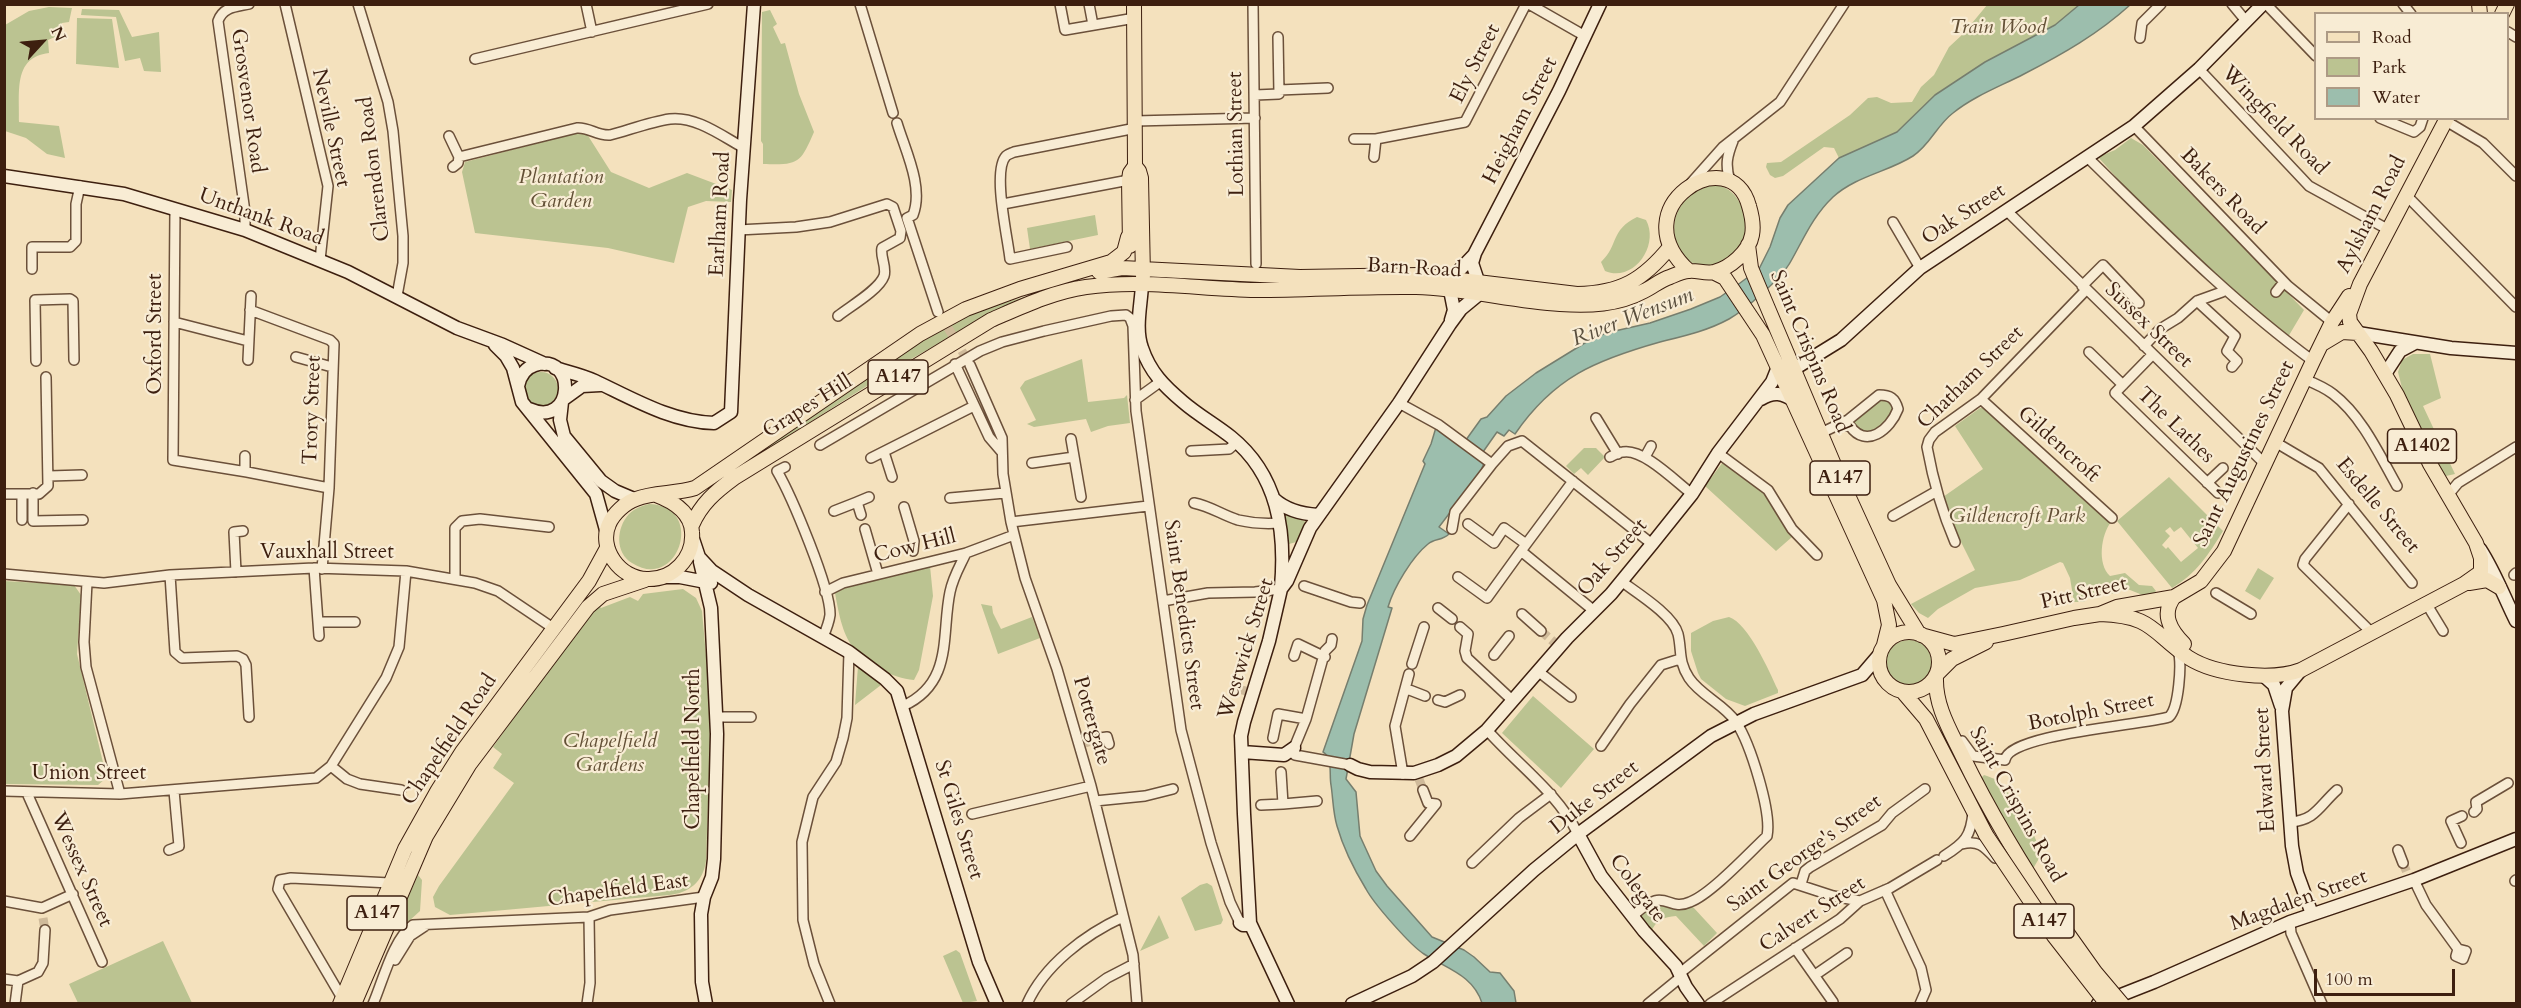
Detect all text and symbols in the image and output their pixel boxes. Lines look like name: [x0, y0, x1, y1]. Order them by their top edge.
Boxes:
north arrow: [12, 12, 72, 72]
legend: [2314, 12, 2509, 120]
park label: Train Wood: [1950, 15, 2046, 41]
street label: Ely Street: [1445, 20, 1507, 108]
text: N: [45, 23, 71, 45]
text: Road: [2372, 25, 2412, 50]
street label: Grosvenor Road: [224, 27, 270, 175]
street label: Heigham Street: [1478, 53, 1564, 189]
text: Park: [2372, 55, 2407, 80]
street label: Wingfield Road: [2215, 61, 2333, 181]
street label: Neville Street: [305, 67, 355, 189]
street label: Lothian Street: [1223, 71, 1251, 197]
text: Water: [2372, 85, 2420, 110]
street label: Clarendon Road: [354, 95, 396, 243]
street label: Bakers Road: [2175, 143, 2269, 241]
street label: Earlham Road: [705, 151, 737, 277]
street label: Aylsham Road: [2332, 152, 2412, 278]
park label: Plantation Garden: [519, 165, 603, 215]
street label: Oak Street: [1917, 179, 2011, 251]
street label: Unthank Road: [195, 184, 327, 252]
street label: Barn Road: [1366, 254, 1462, 284]
street label: Saint Crispins Road: [1763, 267, 1855, 437]
street label: Oxford Street: [143, 273, 169, 395]
street label: Sussex Street: [2099, 278, 2197, 374]
water label: River Wensum: [1569, 283, 1697, 353]
street label: Chatham Street: [1913, 321, 2029, 435]
street label: Trory Street: [298, 355, 328, 465]
street label: Saint Augustines Street: [2189, 357, 2301, 551]
road number: A147: [868, 360, 928, 394]
street label: Grapes Hill: [759, 370, 857, 444]
street label: The Lathes: [2131, 383, 2219, 469]
street label: Gildencroft: [2012, 401, 2104, 489]
road number: A1402: [2388, 429, 2456, 463]
street label: Esdelle Street: [2330, 453, 2424, 559]
road number: A147: [1810, 461, 1870, 495]
park label: Gildencroft Park: [1949, 504, 2085, 530]
street label: Oak Street: [1572, 514, 1654, 602]
street label: Saint Benedicts Street: [1157, 518, 1209, 712]
street label: Cow Hill: [871, 525, 959, 569]
street label: Vauxhall Street: [260, 540, 394, 566]
street label: Pitt Street: [2038, 572, 2130, 616]
street label: Westwick Street: [1214, 575, 1280, 723]
street label: Chapelfield North: [681, 668, 707, 830]
street label: Chapelfield Road: [397, 670, 503, 810]
street label: Pottergate: [1066, 674, 1116, 768]
street label: Botolph Street: [2026, 688, 2156, 738]
street label: Edward Street: [2250, 707, 2282, 833]
street label: Saint Crispins Road: [1963, 723, 2069, 887]
park label: Chapelfield Gardens: [563, 729, 657, 779]
street label: Duke Street: [1546, 756, 1644, 840]
street label: St Giles Street: [928, 757, 988, 883]
street label: Union Street: [32, 761, 146, 787]
street label: Saint George's Street: [1723, 790, 1887, 918]
street label: Wessex Street: [44, 809, 118, 931]
street label: Colegate: [1603, 850, 1671, 928]
street label: Magdalen Street: [2227, 865, 2371, 937]
street label: Chapelfield East: [546, 869, 690, 913]
street label: Calvert Street: [1755, 871, 1871, 959]
road number: A147: [347, 896, 407, 930]
road number: A147: [2014, 904, 2074, 938]
scale bar: [2317, 957, 2458, 995]
text: 100 m: [2325, 967, 2373, 992]

